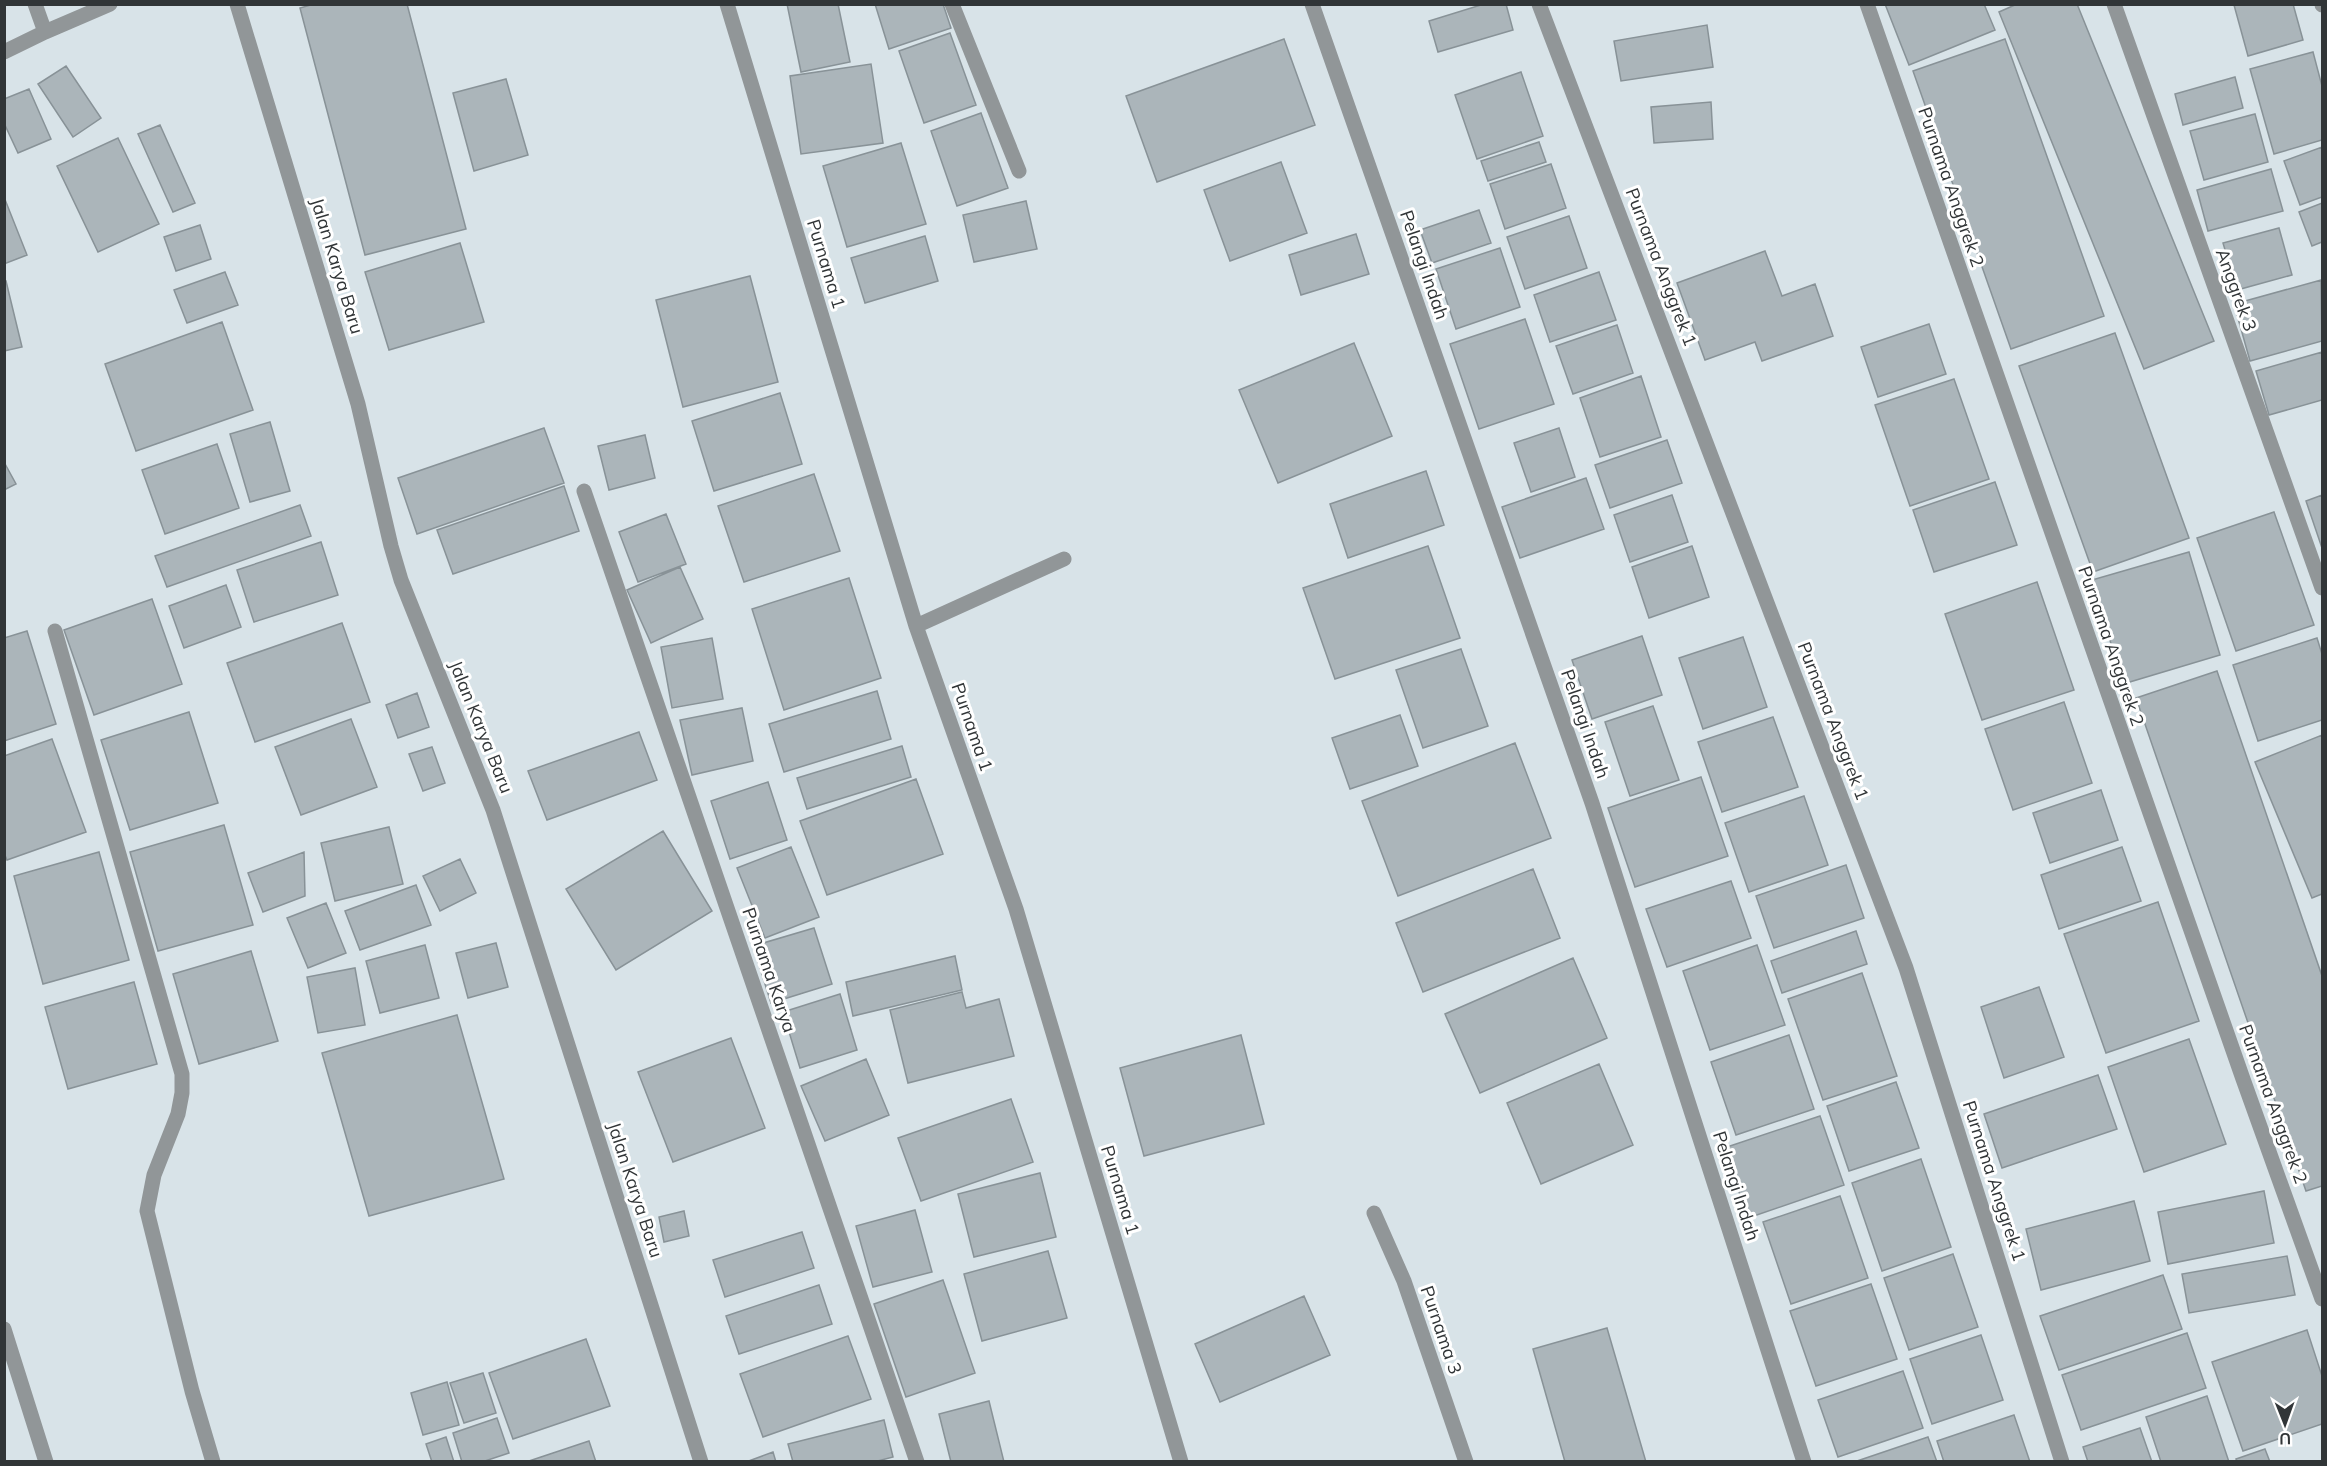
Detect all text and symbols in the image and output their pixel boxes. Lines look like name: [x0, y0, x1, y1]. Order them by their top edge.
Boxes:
street label: Purnama Anggrek 2: [1913, 104, 1990, 270]
street label: Purnama Anggrek 1: [1621, 184, 1702, 349]
street label: Jalan Karya Baru: [306, 195, 369, 337]
street label: Pelangi Indah: [1395, 207, 1454, 322]
street label: Purnama 1: [802, 217, 851, 311]
street label: Anggrek 3: [2211, 245, 2262, 334]
street label: Purnama Anggrek 2: [2073, 563, 2150, 729]
street label: Purnama Anggrek 1: [1793, 638, 1874, 803]
street label: Jalan Karya Baru: [444, 657, 519, 797]
street label: Pelangi Indah: [1556, 666, 1615, 781]
street label: Purnama 1: [947, 680, 998, 774]
street label: Purnama Karya: [737, 904, 802, 1035]
street label: Purnama Anggrek 2: [2234, 1021, 2313, 1187]
street label: Purnama Anggrek 1: [1958, 1098, 2031, 1264]
street label: Jalan Karya Baru: [603, 1119, 668, 1261]
street label: Pelangi Indah: [1708, 1128, 1765, 1244]
street label: Purnama 1: [1096, 1143, 1145, 1237]
street label: Purnama 3: [1416, 1283, 1467, 1377]
north arrow: [2255, 1394, 2315, 1454]
text: U: [2279, 1429, 2291, 1449]

